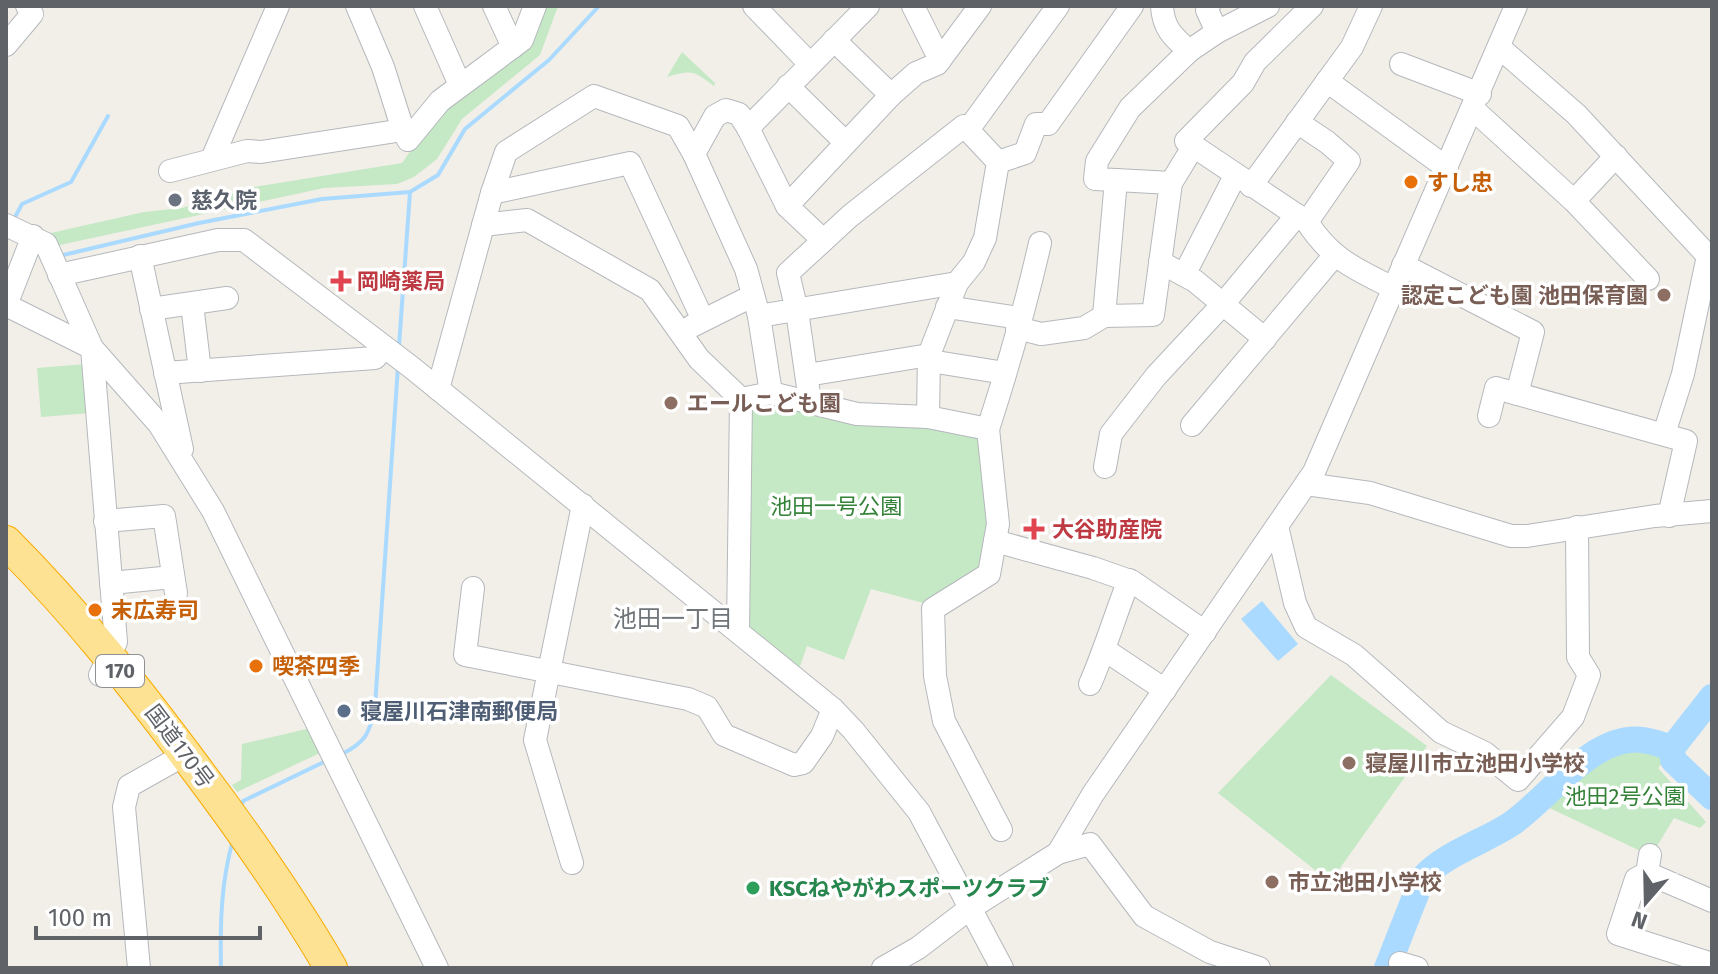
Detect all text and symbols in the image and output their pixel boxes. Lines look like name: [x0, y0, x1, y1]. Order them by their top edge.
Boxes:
place label: すし忠: [1427, 169, 1493, 196]
marker: すし忠: [1402, 173, 1420, 191]
place label: 慈久院: [191, 187, 257, 214]
marker: 慈久院: [166, 191, 184, 209]
place label: 岡崎薬局: [357, 268, 445, 295]
marker: 岡崎薬局: [332, 272, 350, 290]
place label: 認定こども園 池田保育園: [1401, 282, 1648, 309]
marker: 認定こども園 池田保育園: [1655, 286, 1673, 304]
place label: エールこども園: [687, 390, 841, 417]
marker: エールこども園: [662, 394, 680, 412]
park label: 池田一号公園: [770, 493, 902, 520]
place label: 大谷助産院: [1052, 516, 1162, 543]
marker: 大谷助産院: [1023, 518, 1045, 540]
place label: 末広寿司: [111, 597, 199, 624]
marker: 末広寿司: [86, 601, 104, 619]
district label: 池田一丁目: [613, 605, 733, 633]
place label: 喫茶四季: [272, 653, 360, 680]
road number: 170: [96, 655, 144, 687]
marker: 喫茶四季: [247, 657, 265, 675]
place label: 寝屋川石津南郵便局: [360, 698, 558, 725]
street label: 国道170号: [140, 699, 220, 793]
marker: 寝屋川石津南郵便局: [335, 702, 353, 720]
place label: 寝屋川市立池田小学校: [1365, 750, 1585, 777]
marker: 寝屋川市立池田小学校: [1340, 754, 1358, 772]
park label: 池田2号公園: [1565, 783, 1685, 810]
north arrow: [1606, 862, 1686, 942]
place label: 市立池田小学校: [1288, 869, 1442, 896]
marker: 市立池田小学校: [1263, 873, 1281, 891]
place label: KSCねやがわスポーツクラブ: [769, 875, 1050, 902]
marker: KSCねやがわスポーツクラブ: [744, 879, 762, 897]
scale bar: [36, 890, 260, 940]
text: 100 m: [48, 904, 112, 932]
text: N: [1628, 905, 1651, 936]

